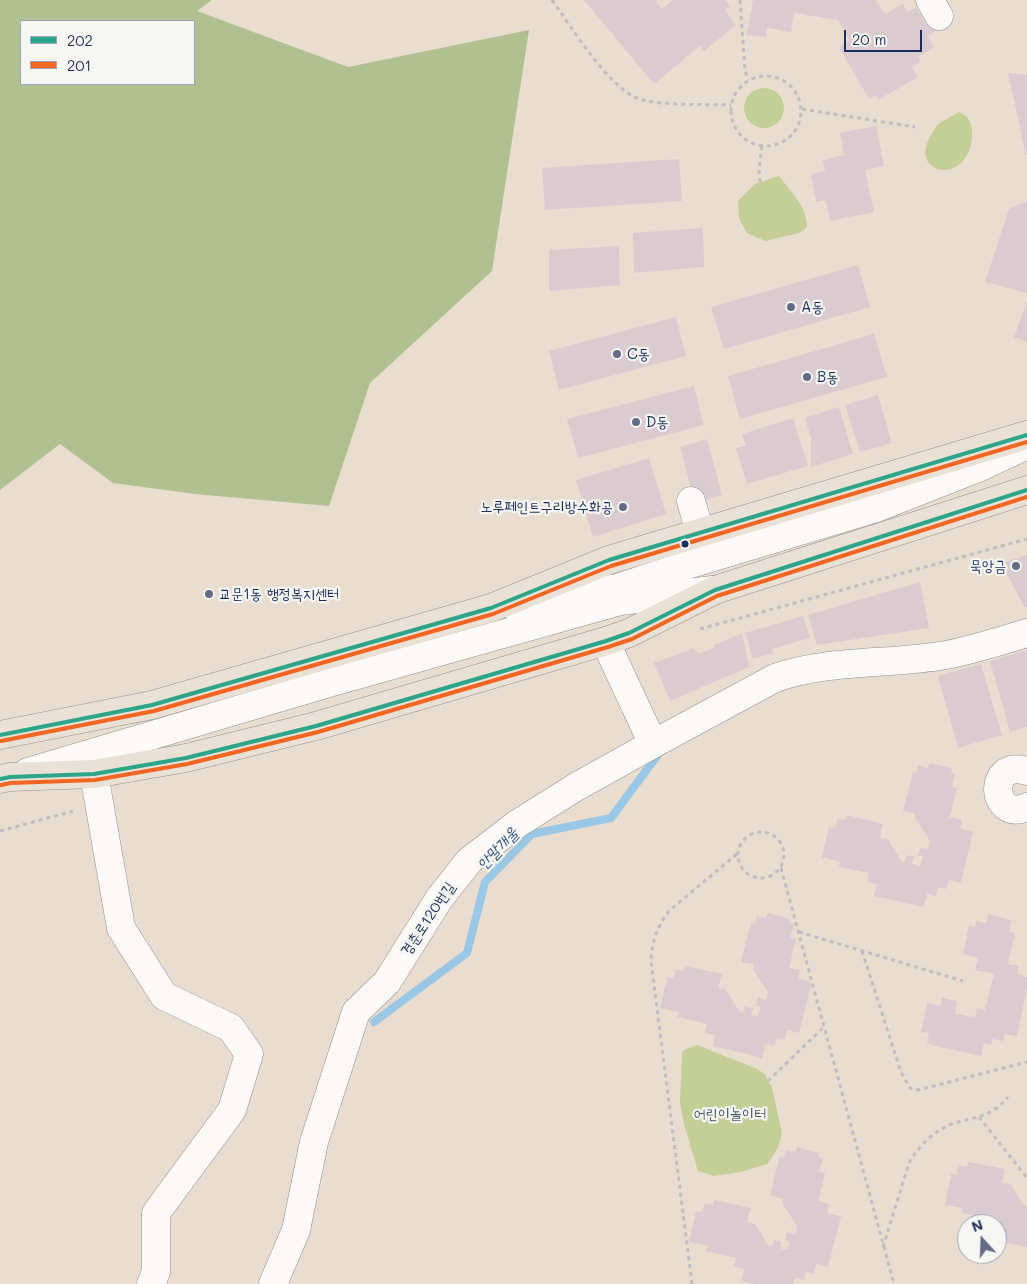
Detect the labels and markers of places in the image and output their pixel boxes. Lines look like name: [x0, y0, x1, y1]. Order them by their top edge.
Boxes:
place label: A동: [801, 298, 823, 316]
marker: A동: [785, 301, 797, 313]
place label: C동: [627, 345, 650, 363]
marker: C동: [611, 348, 623, 360]
place label: B동: [817, 368, 838, 386]
marker: B동: [801, 371, 813, 383]
place label: D동: [646, 413, 668, 431]
marker: D동: [630, 416, 642, 428]
place label: 노루페인트구리방수화공: [480, 498, 613, 516]
marker: 노루페인트구리방수화공: [617, 501, 629, 513]
unlabelled marker: [680, 539, 690, 549]
place label: 묵앙금: [970, 557, 1006, 575]
marker: 묵앙금: [1010, 560, 1022, 572]
place label: 교문1동 행정복지센터: [219, 585, 339, 603]
marker: 교문1동 행정복지센터: [203, 588, 215, 600]

